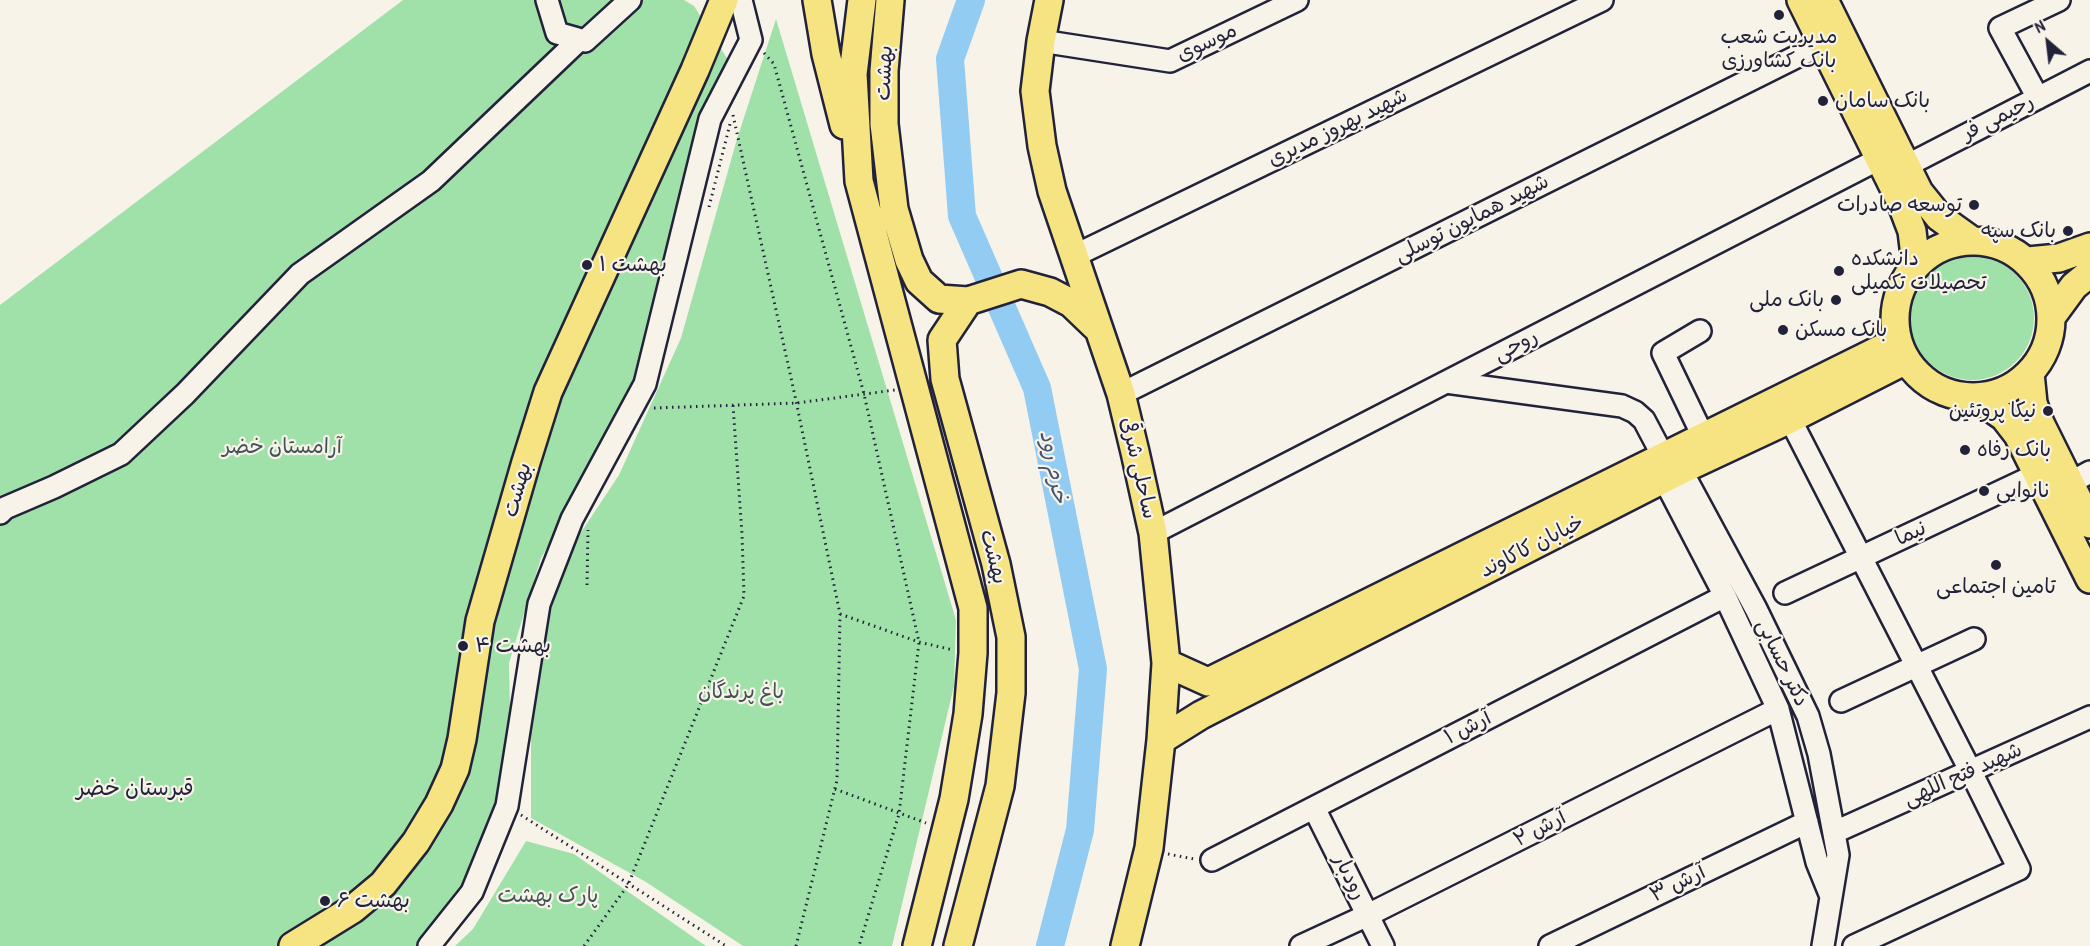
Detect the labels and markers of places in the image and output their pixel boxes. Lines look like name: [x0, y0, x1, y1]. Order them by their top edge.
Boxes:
marker: مدیریت شعب بانک کشاورزی: [1772, 8, 1786, 22]
place label: مدیریت شعب بانک کشاورزی: [1720, 24, 1838, 74]
place label: بانک سامان: [1835, 88, 1930, 114]
marker: بانک سامان: [1816, 94, 1830, 108]
place label: توسعه صادرات: [1837, 192, 1962, 218]
marker: توسعه صادرات: [1967, 198, 1981, 212]
place label: بانک سپه: [1981, 218, 2056, 244]
marker: بانک سپه: [2061, 224, 2075, 238]
place label: دانشکده تحصیلات تکمیلی: [1851, 246, 1986, 296]
place label: بهشت ۱: [599, 252, 667, 278]
marker: بهشت ۱: [580, 258, 594, 272]
marker: دانشکده تحصیلات تکمیلی: [1832, 264, 1846, 278]
place label: بانک ملی: [1749, 287, 1824, 313]
marker: بانک ملی: [1829, 293, 1843, 307]
place label: بانک مسکن: [1795, 317, 1887, 343]
marker: بانک مسکن: [1776, 323, 1790, 337]
place label: نیکا پروتئین: [1949, 398, 2036, 424]
marker: نیکا پروتئین: [2041, 404, 2055, 418]
place label: بانک رفاه: [1977, 437, 2051, 463]
marker: بانک رفاه: [1958, 443, 1972, 457]
place label: نانوایی: [1996, 478, 2051, 504]
marker: نانوایی: [1977, 484, 1991, 498]
marker: تامین اجتماعی: [1989, 558, 2003, 572]
place label: تامین اجتماعی: [1936, 574, 2056, 600]
place label: بهشت ۴: [475, 633, 551, 659]
marker: بهشت ۴: [456, 639, 470, 653]
place label: بهشت ۶: [337, 888, 410, 914]
marker: بهشت ۶: [318, 894, 332, 908]

